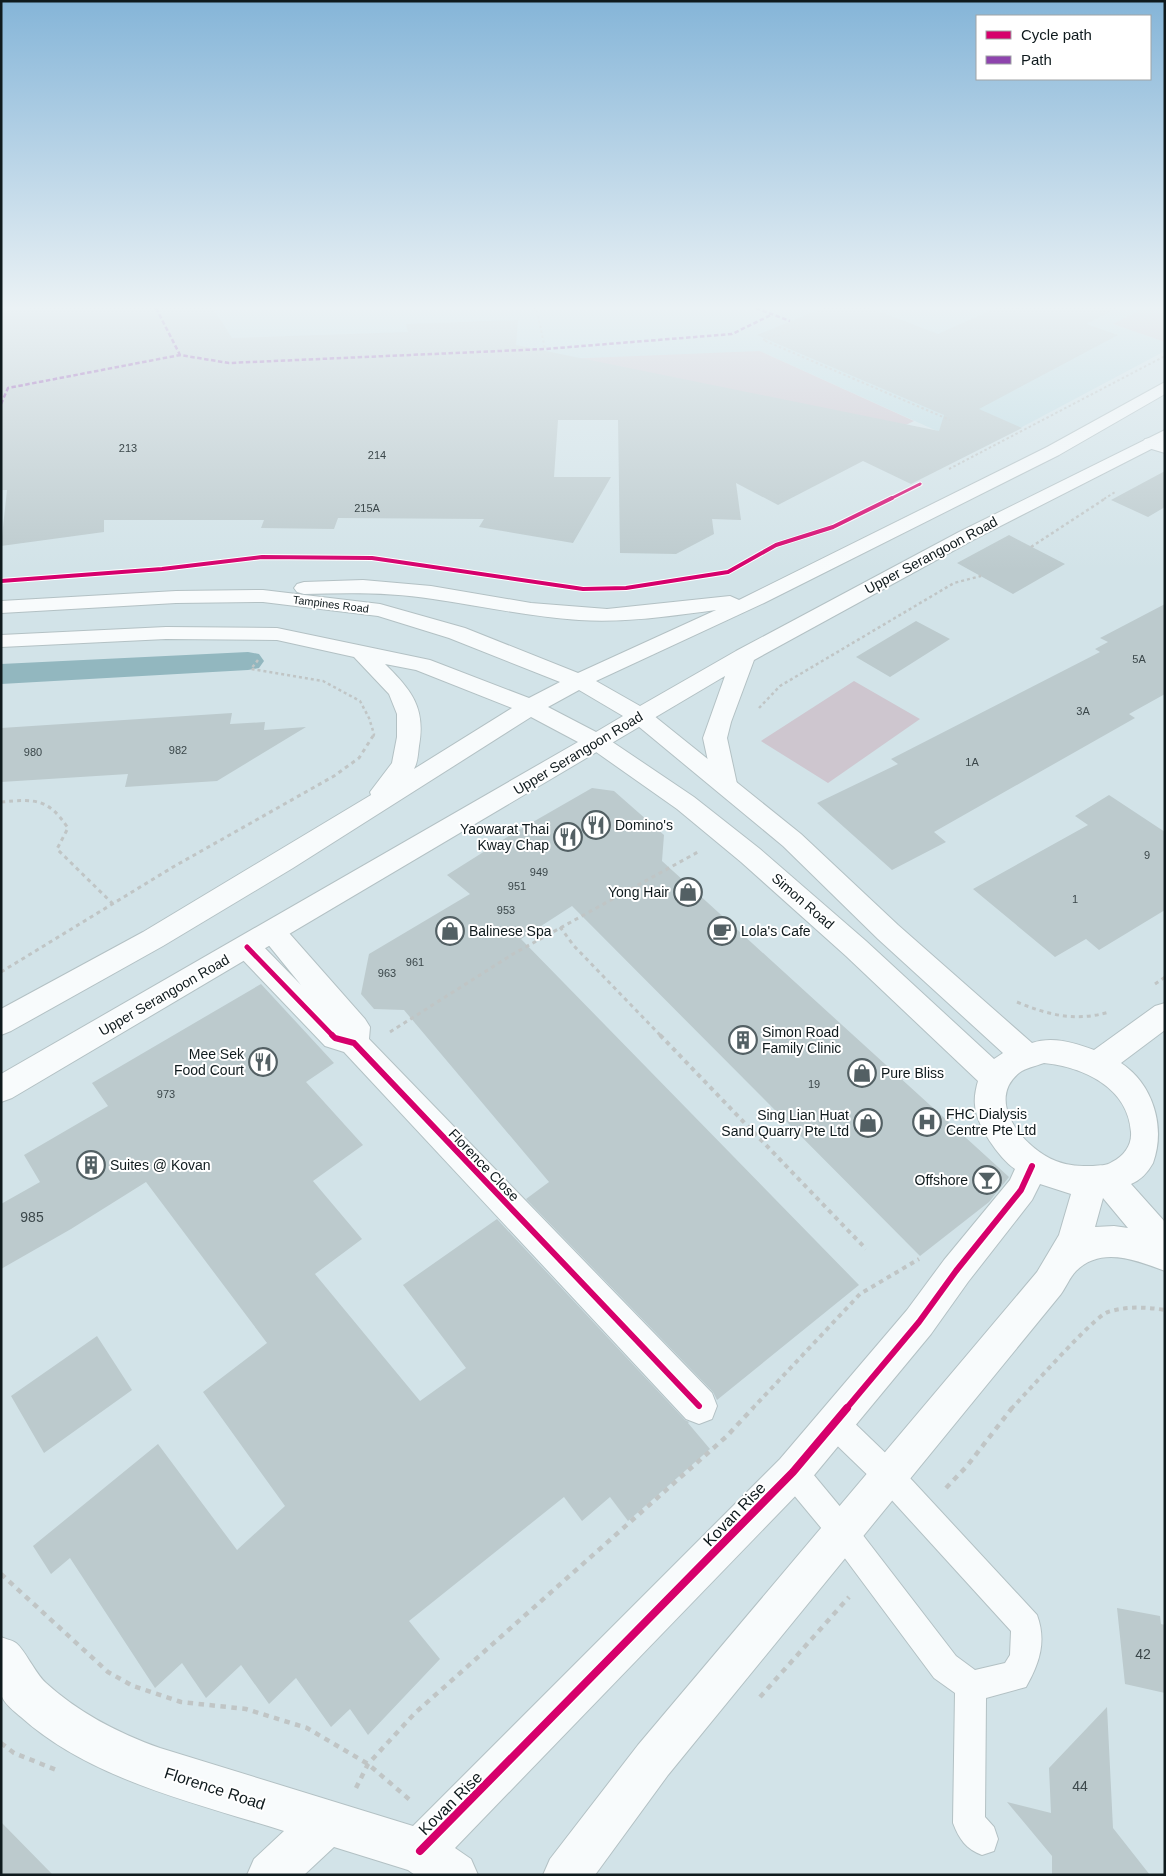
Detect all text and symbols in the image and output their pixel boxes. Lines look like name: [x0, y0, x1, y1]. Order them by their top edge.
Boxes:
legend: [976, 15, 1151, 80]
text: Cycle path: [1021, 26, 1092, 43]
text: Path: [1021, 51, 1052, 68]
house number: 213: [119, 442, 137, 454]
house number: 214: [368, 449, 386, 461]
house number: 215A: [354, 502, 381, 514]
street label: Upper Serangoon Road: [862, 513, 1000, 597]
street label: Tampines Road: [292, 593, 370, 615]
house number: 5A: [1132, 653, 1146, 665]
house number: 3A: [1076, 705, 1090, 717]
street label: Upper Serangoon Road: [510, 708, 646, 798]
house number: 982: [169, 744, 187, 756]
house number: 980: [24, 746, 42, 758]
house number: 1A: [965, 756, 979, 768]
restaurant icon: Domino's: [581, 810, 611, 840]
place label: Domino's: [615, 817, 673, 833]
place label: Yaowarat Thai Kway Chap: [460, 821, 549, 853]
restaurant icon: Yaowarat Thai Kway Chap: [553, 822, 583, 852]
house number: 9: [1144, 849, 1150, 861]
house number: 949: [530, 866, 548, 878]
street label: Simon Road: [769, 870, 837, 932]
shop icon: Yong Hair: [673, 877, 703, 907]
house number: 951: [508, 880, 526, 892]
place label: Yong Hair: [608, 884, 669, 900]
house number: 1: [1072, 893, 1078, 905]
house number: 953: [497, 904, 515, 916]
shop icon: Balinese Spa: [435, 916, 465, 946]
cafe icon: Lola's Cafe: [707, 916, 737, 946]
place label: Balinese Spa: [469, 923, 552, 939]
place label: Lola's Cafe: [741, 923, 811, 939]
street label: Upper Serangoon Road: [96, 951, 232, 1039]
house number: 961: [406, 956, 424, 968]
house number: 963: [378, 967, 396, 979]
place label: Simon Road Family Clinic: [762, 1024, 841, 1056]
building icon: Simon Road Family Clinic: [728, 1025, 758, 1055]
place label: Mee Sek Food Court: [174, 1046, 245, 1078]
restaurant icon: Mee Sek Food Court: [248, 1047, 278, 1077]
shop icon: Pure Bliss: [847, 1058, 877, 1088]
place label: Pure Bliss: [881, 1065, 944, 1081]
house number: 19: [808, 1078, 820, 1090]
house number: 973: [157, 1088, 175, 1100]
place label: FHC Dialysis Centre Pte Ltd: [946, 1106, 1036, 1138]
place label: Sing Lian Huat Sand Quarry Pte Ltd: [721, 1107, 849, 1139]
hospital icon: FHC Dialysis Centre Pte Ltd: [912, 1107, 942, 1137]
shop icon: Sing Lian Huat Sand Quarry Pte Ltd: [853, 1108, 883, 1138]
street label: Florence Close: [446, 1126, 523, 1205]
building icon: Suites @ Kovan: [76, 1150, 106, 1180]
place label: Suites @ Kovan: [110, 1157, 211, 1173]
bar icon: Offshore: [972, 1165, 1002, 1195]
place label: Offshore: [915, 1172, 968, 1188]
house number: 985: [20, 1209, 44, 1225]
street label: Kovan Rise: [700, 1479, 769, 1550]
house number: 42: [1135, 1646, 1151, 1662]
street label: Florence Road: [162, 1764, 267, 1813]
street label: Kovan Rise: [415, 1768, 485, 1838]
house number: 44: [1072, 1778, 1088, 1794]

